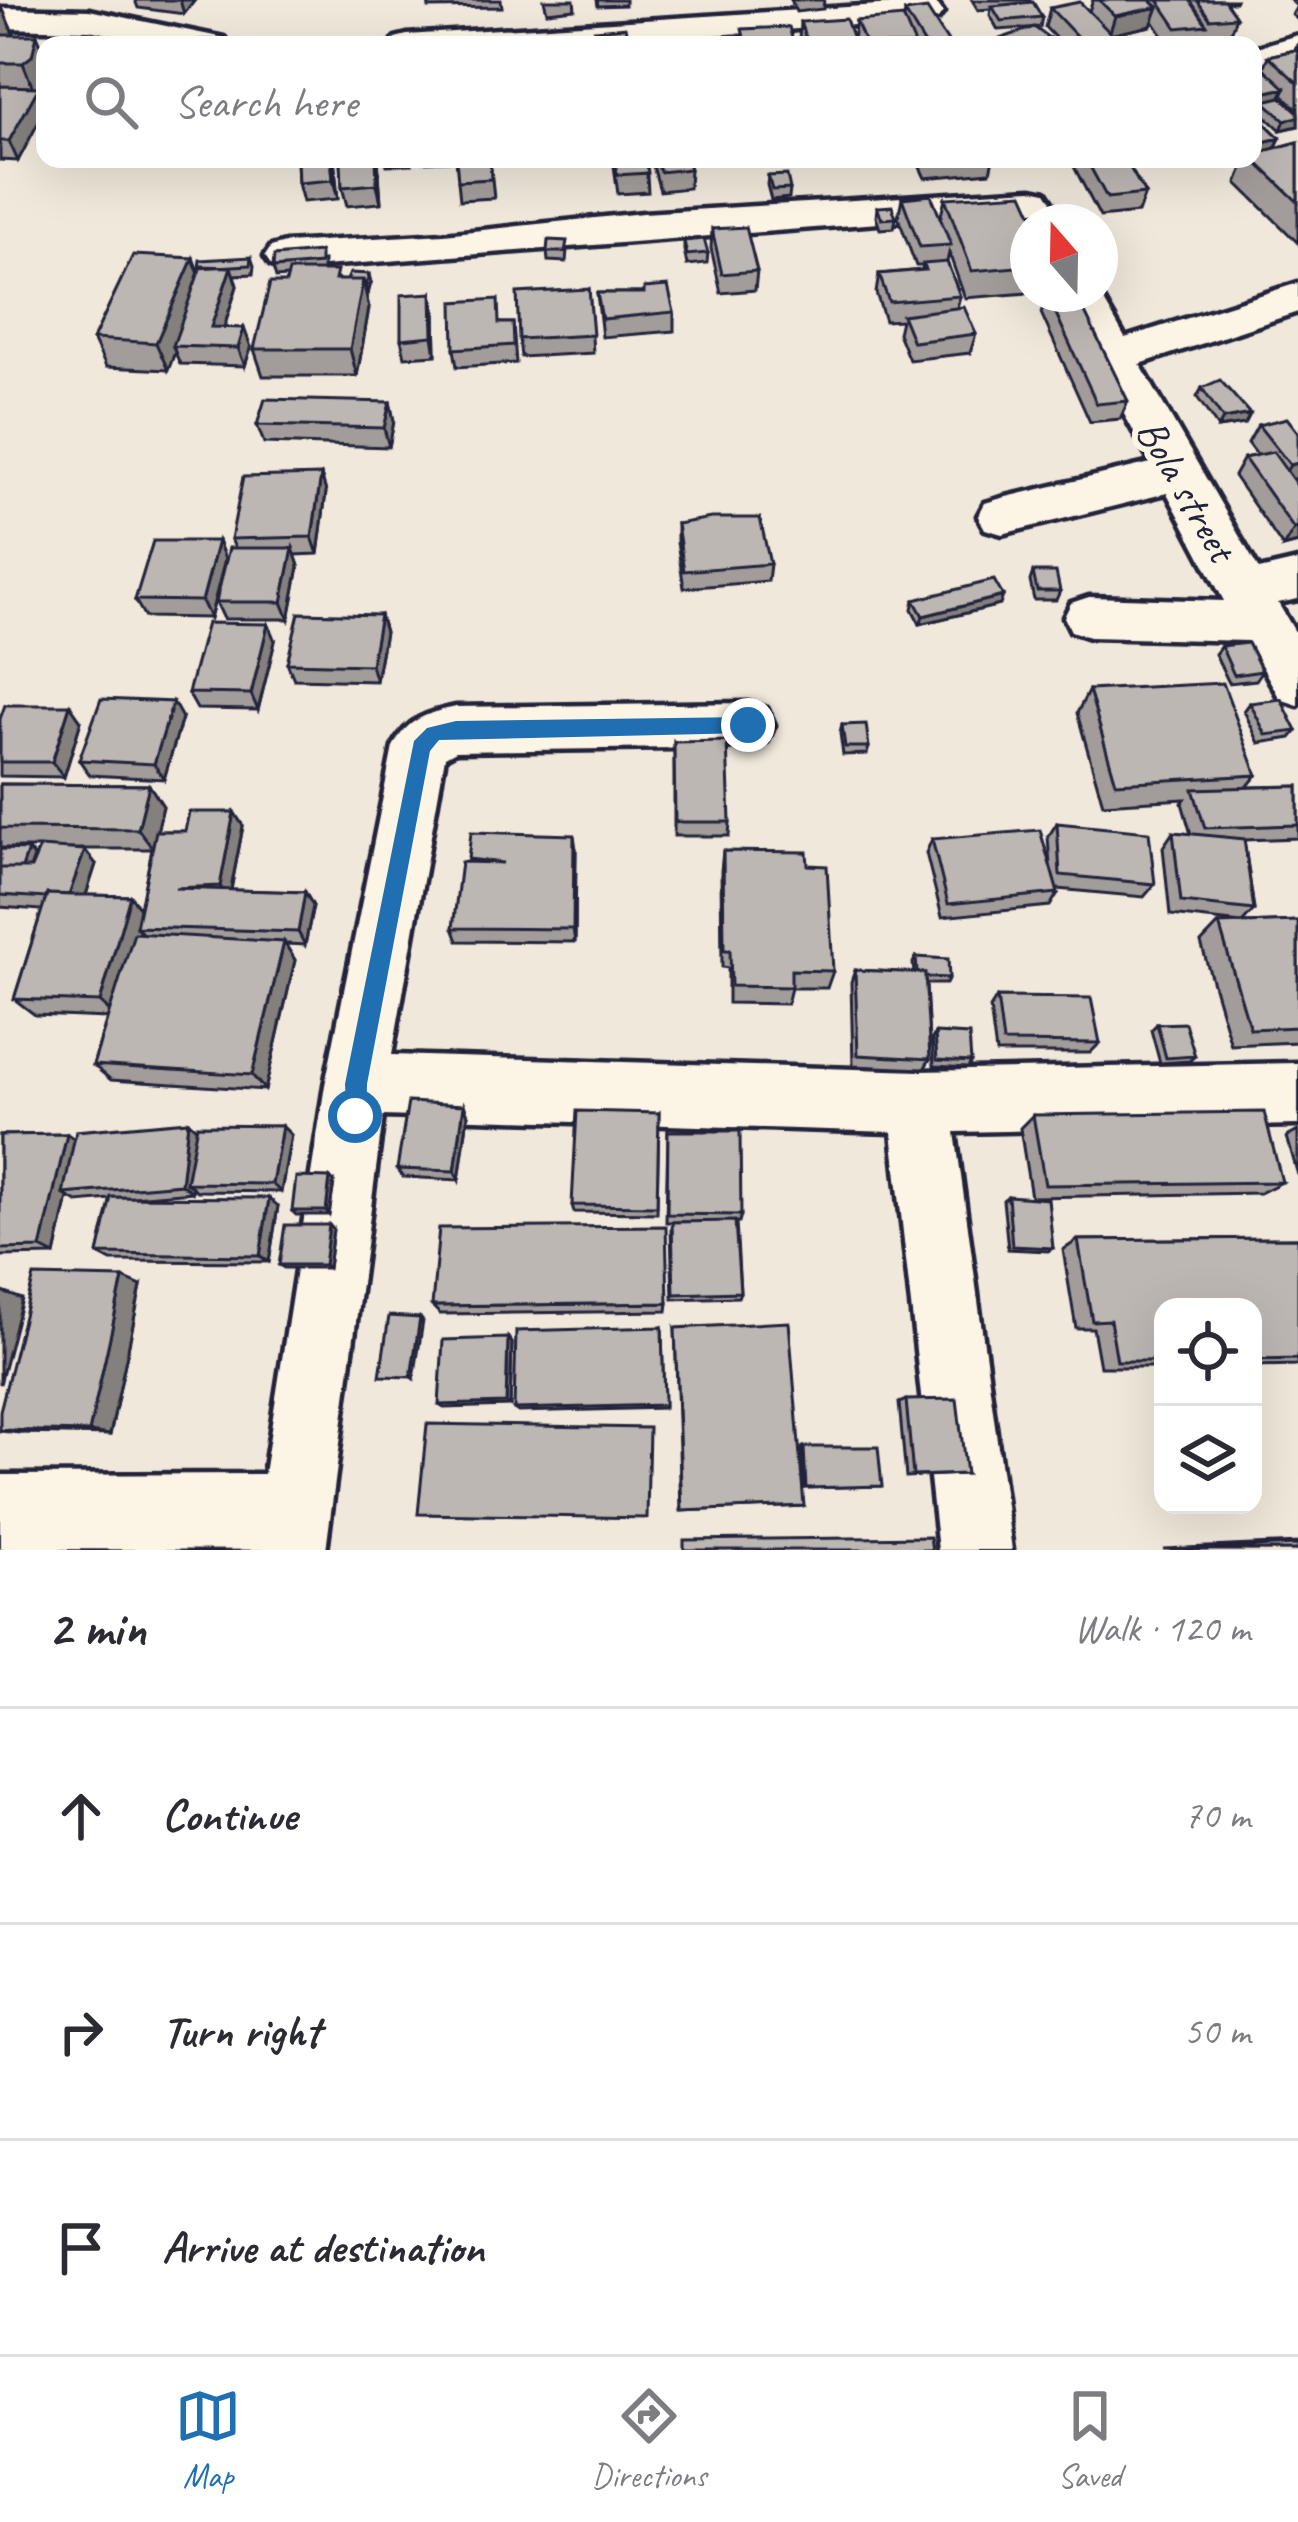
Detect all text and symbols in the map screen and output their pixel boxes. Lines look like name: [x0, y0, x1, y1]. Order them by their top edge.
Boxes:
search box: [36, 36, 1262, 168]
icon: search: [78, 69, 144, 135]
text: Search here: [174, 74, 357, 131]
north arrow: [1010, 204, 1118, 312]
street label: Bola street: [1124, 409, 1250, 574]
route end: [721, 698, 775, 752]
route start: [328, 1089, 382, 1143]
map controls: [1154, 1298, 1262, 1514]
button: locate: [1154, 1298, 1262, 1406]
button: layers: [1154, 1406, 1262, 1514]
text: 2 min: [48, 1596, 146, 1660]
text: Walk · 120 m: [1074, 1604, 1250, 1653]
icon: ahead: [48, 1783, 114, 1849]
text: Continue: [162, 1787, 296, 1844]
text: 70 m: [1184, 1791, 1250, 1840]
icon: right: [48, 1999, 114, 2065]
text: Turn right: [162, 2003, 320, 2060]
text: 50 m: [1184, 2007, 1250, 2056]
icon: arrive: [48, 2215, 114, 2281]
text: Arrive at destination: [162, 2219, 484, 2276]
tab: Map: [175, 2383, 241, 2497]
tab: Directions: [592, 2383, 706, 2497]
tab: Saved: [1057, 2383, 1123, 2497]

